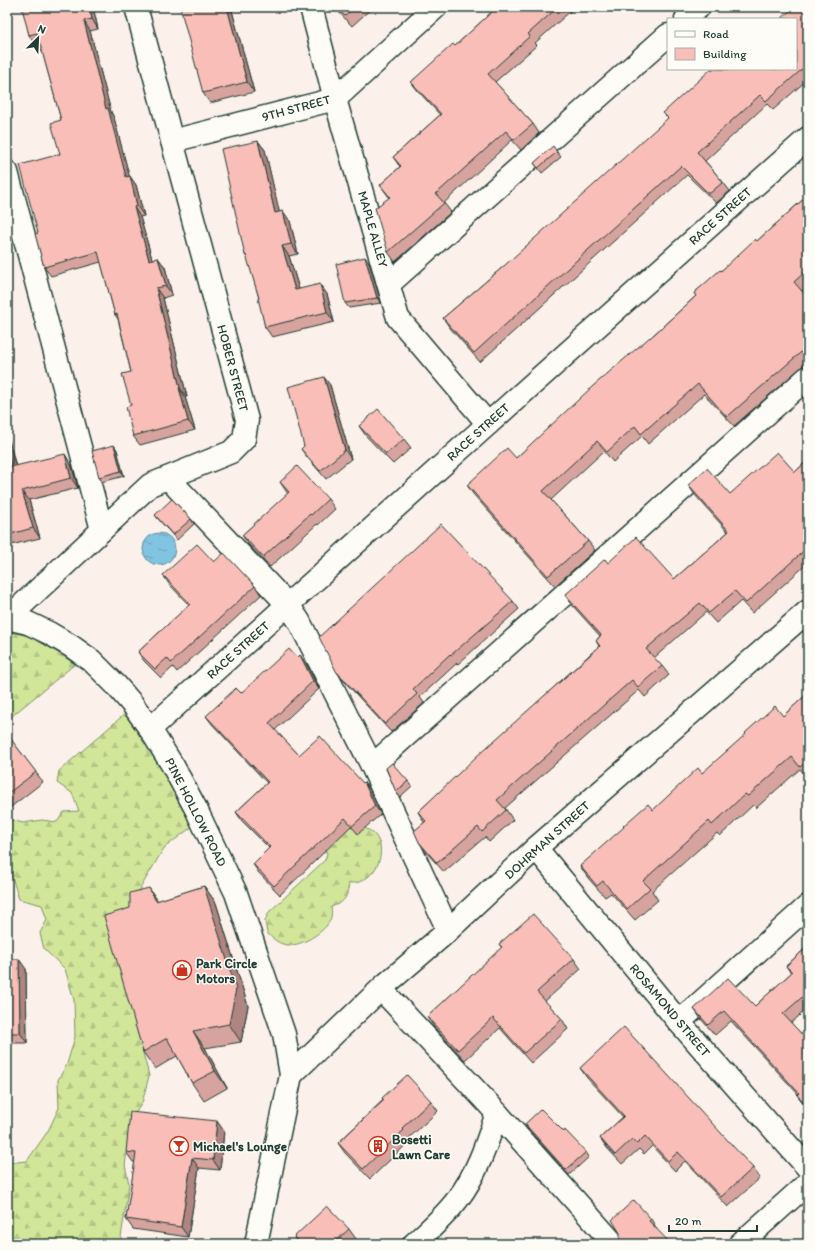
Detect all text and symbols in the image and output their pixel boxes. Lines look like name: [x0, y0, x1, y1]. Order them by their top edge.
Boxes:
north arrow: [18, 18, 58, 58]
legend: [667, 18, 797, 70]
text: N: [36, 22, 48, 37]
text: Road: [703, 27, 729, 41]
text: Building: [703, 47, 747, 61]
street label: 9TH STREET: [260, 91, 333, 124]
street label: RACE STREET: [686, 184, 755, 248]
street label: MAPLE ALLEY: [355, 189, 391, 269]
street label: HOBER STREET: [214, 323, 252, 414]
street label: RACE STREET: [444, 400, 513, 464]
street label: RACE STREET: [204, 618, 273, 682]
street label: PINE HOLLOW ROAD: [162, 755, 230, 869]
street label: DOHRMAN STREET: [501, 797, 593, 882]
place label: Park Circle Motors: [196, 956, 257, 986]
shop icon: Park Circle Motors: [171, 959, 193, 981]
street label: ROSAMOND STREET: [627, 960, 714, 1060]
place label: Bosetti Lawn Care: [392, 1132, 450, 1162]
bar icon: Michael's Lounge: [168, 1135, 190, 1157]
building icon: Bosetti Lawn Care: [367, 1135, 389, 1157]
place label: Michael's Lounge: [193, 1139, 287, 1155]
scale bar: [669, 1207, 757, 1233]
text: 20 m: [675, 1214, 702, 1228]

